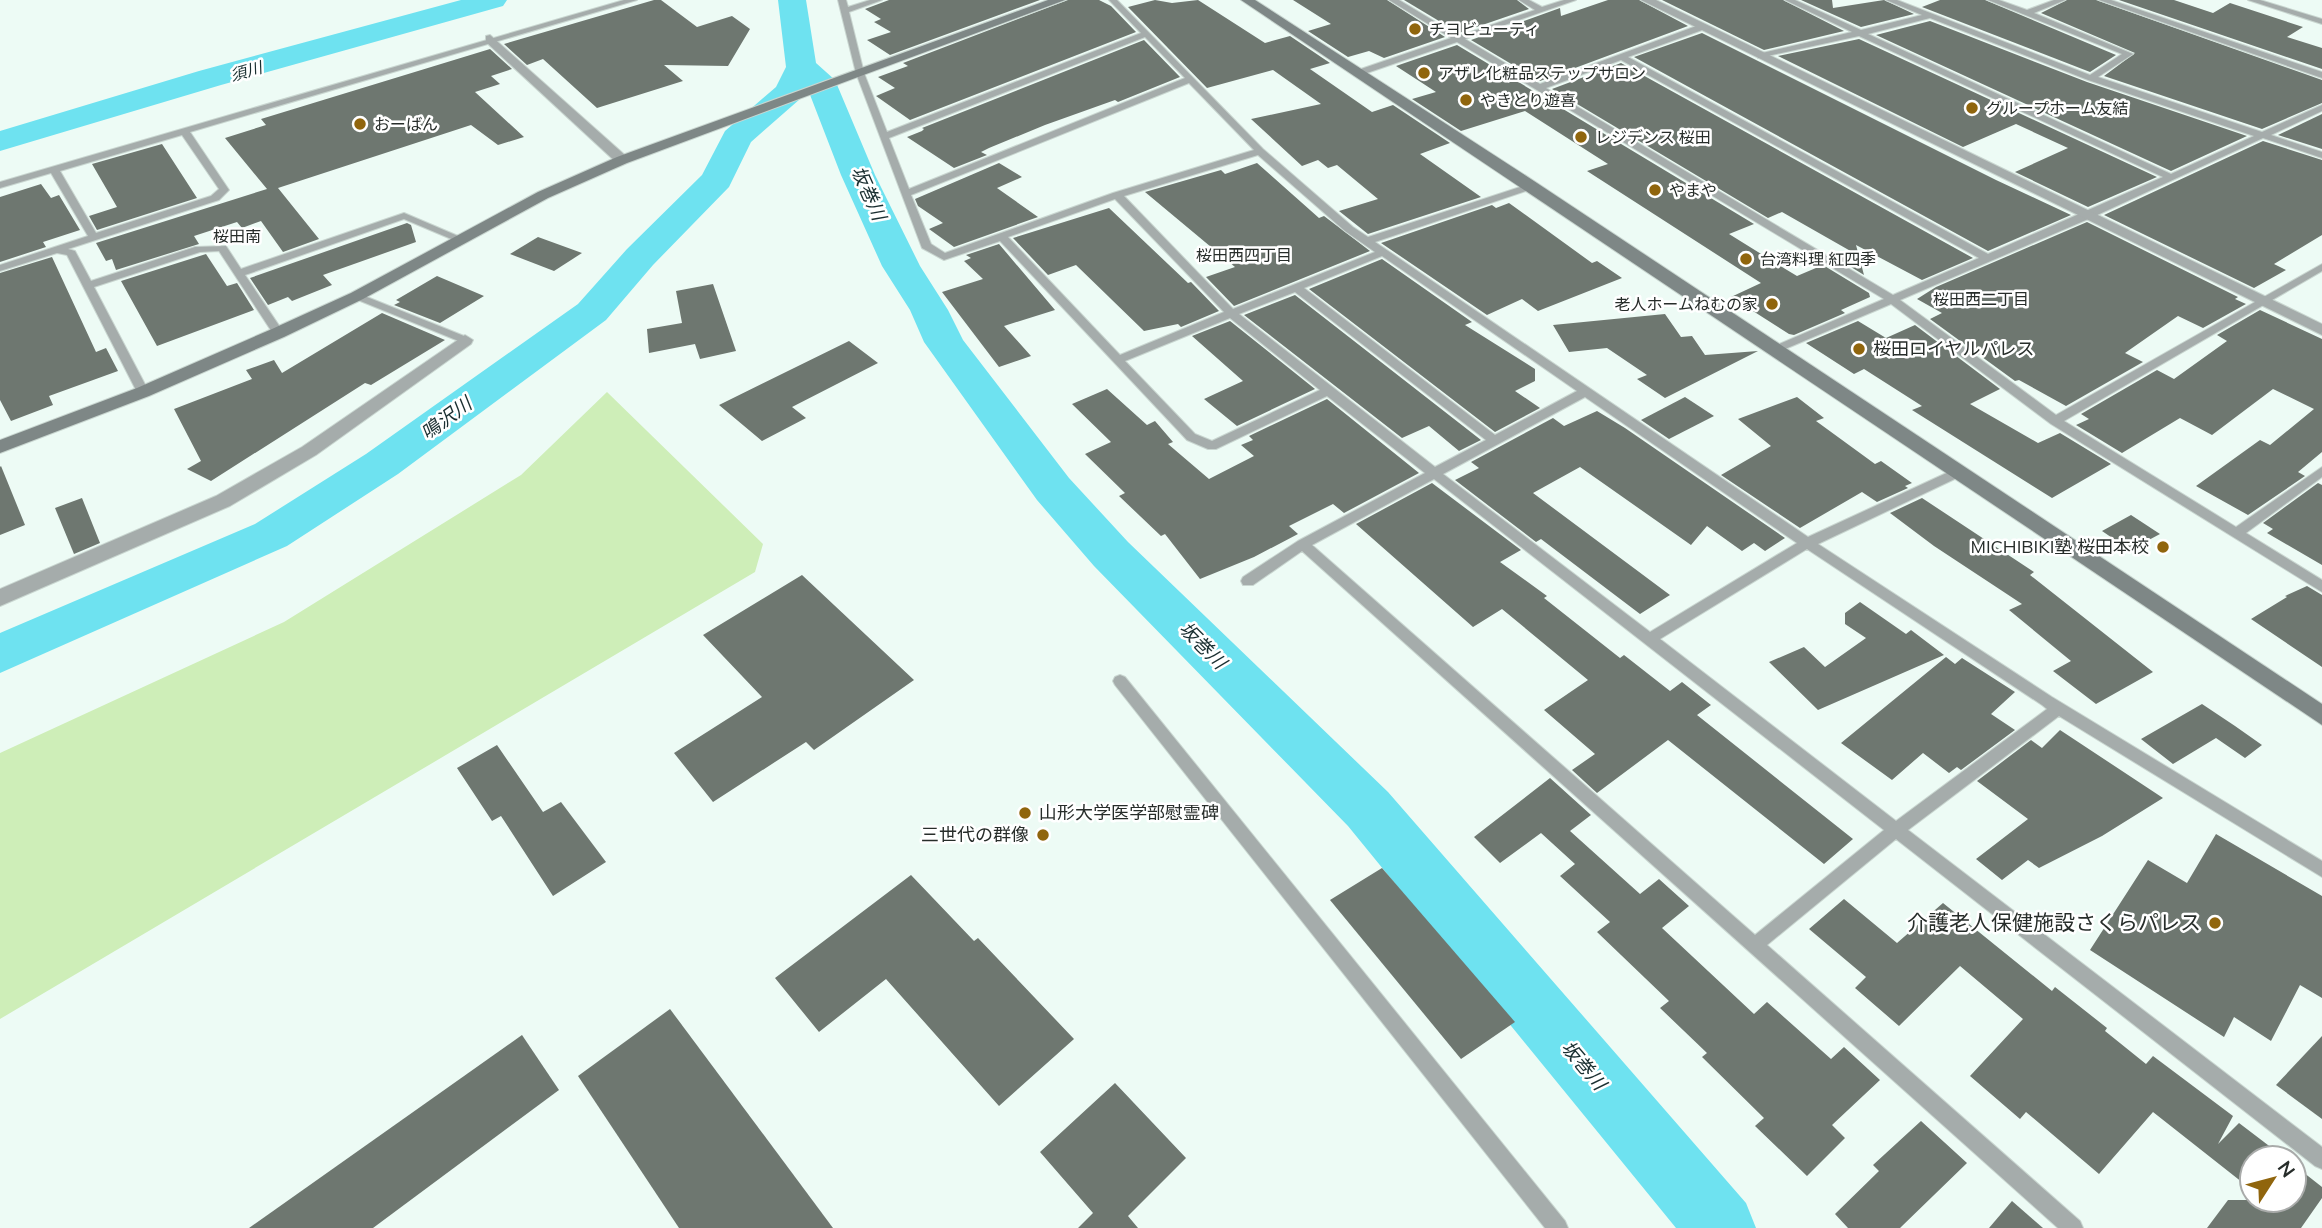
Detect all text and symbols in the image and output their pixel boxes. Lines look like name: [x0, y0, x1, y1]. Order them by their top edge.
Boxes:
place label: チヨビューティ: [1429, 19, 1540, 39]
marker: チヨビューティ: [1407, 21, 1423, 37]
water label: 須川: [228, 56, 266, 85]
place label: アザレ化粧品ステップサロン: [1438, 63, 1646, 83]
marker: アザレ化粧品ステップサロン: [1416, 65, 1432, 81]
place label: やきとり遊喜: [1480, 90, 1576, 110]
marker: やきとり遊喜: [1458, 92, 1474, 108]
place label: グループホーム友結: [1986, 98, 2129, 118]
marker: グループホーム友結: [1964, 100, 1980, 116]
place label: おーばん: [374, 114, 438, 134]
marker: おーばん: [352, 116, 368, 132]
place label: レジデンス 桜田: [1595, 127, 1711, 147]
marker: レジデンス 桜田: [1573, 129, 1589, 145]
water label: 坂巻川: [846, 162, 892, 226]
place label: やまや: [1669, 180, 1717, 200]
marker: やまや: [1647, 182, 1663, 198]
district label: 桜田南: [213, 226, 261, 246]
district label: 桜田西四丁目: [1196, 245, 1292, 265]
place label: 台湾料理 紅四季: [1760, 249, 1876, 269]
marker: 台湾料理 紅四季: [1738, 251, 1754, 267]
district label: 桜田西二丁目: [1933, 289, 2029, 309]
place label: 老人ホームねむの家: [1614, 294, 1758, 314]
marker: 老人ホームねむの家: [1764, 296, 1780, 312]
place label: 桜田ロイヤルパレス: [1873, 337, 2034, 360]
marker: 桜田ロイヤルパレス: [1851, 341, 1867, 357]
water label: 鳴沢川: [416, 390, 478, 444]
place label: MICHIBIKI塾 桜田本校: [1970, 535, 2149, 558]
marker: MICHIBIKI塾 桜田本校: [2155, 539, 2171, 555]
water label: 坂巻川: [1174, 616, 1233, 675]
place label: 山形大学医学部慰霊碑: [1039, 801, 1219, 824]
marker: 山形大学医学部慰霊碑: [1017, 805, 1033, 821]
place label: 三世代の群像: [921, 823, 1029, 846]
marker: 三世代の群像: [1035, 827, 1051, 843]
place label: 介護老人保健施設さくらパレス: [1907, 909, 2201, 935]
marker: 介護老人保健施設さくらパレス: [2207, 915, 2223, 931]
water label: 坂巻川: [1556, 1035, 1613, 1096]
north arrow: [2238, 1144, 2308, 1214]
text: N: [2273, 1156, 2301, 1182]

